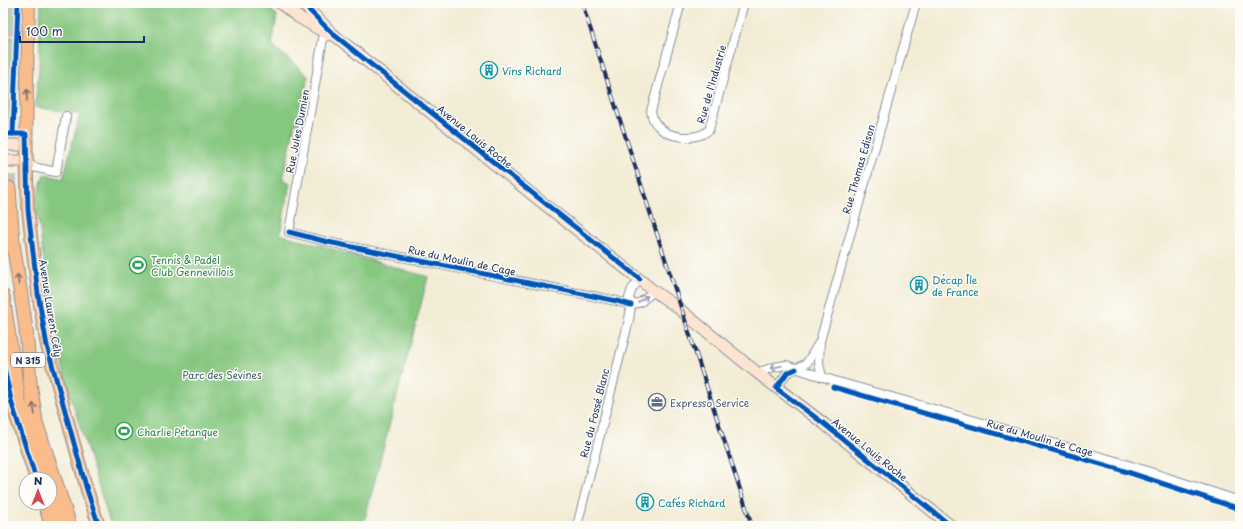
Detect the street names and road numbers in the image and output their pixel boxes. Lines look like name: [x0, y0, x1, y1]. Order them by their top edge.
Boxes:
street label: Rue de l'Industrie: [693, 43, 729, 125]
street label: Rue Jules Dumien: [281, 88, 313, 174]
street label: Avenue Louis Roche: [434, 101, 516, 171]
street label: Rue Thomas Edison: [838, 122, 878, 216]
street label: Rue du Moulin de Cage: [407, 241, 517, 279]
street label: Avenue Laurent Cély: [36, 258, 66, 358]
road number: N 315: [11, 353, 45, 367]
street label: Rue du Fossé Blanc: [576, 367, 612, 459]
street label: Avenue Louis Roche: [829, 414, 911, 484]
street label: Rue du Moulin de Cage: [985, 415, 1095, 459]

